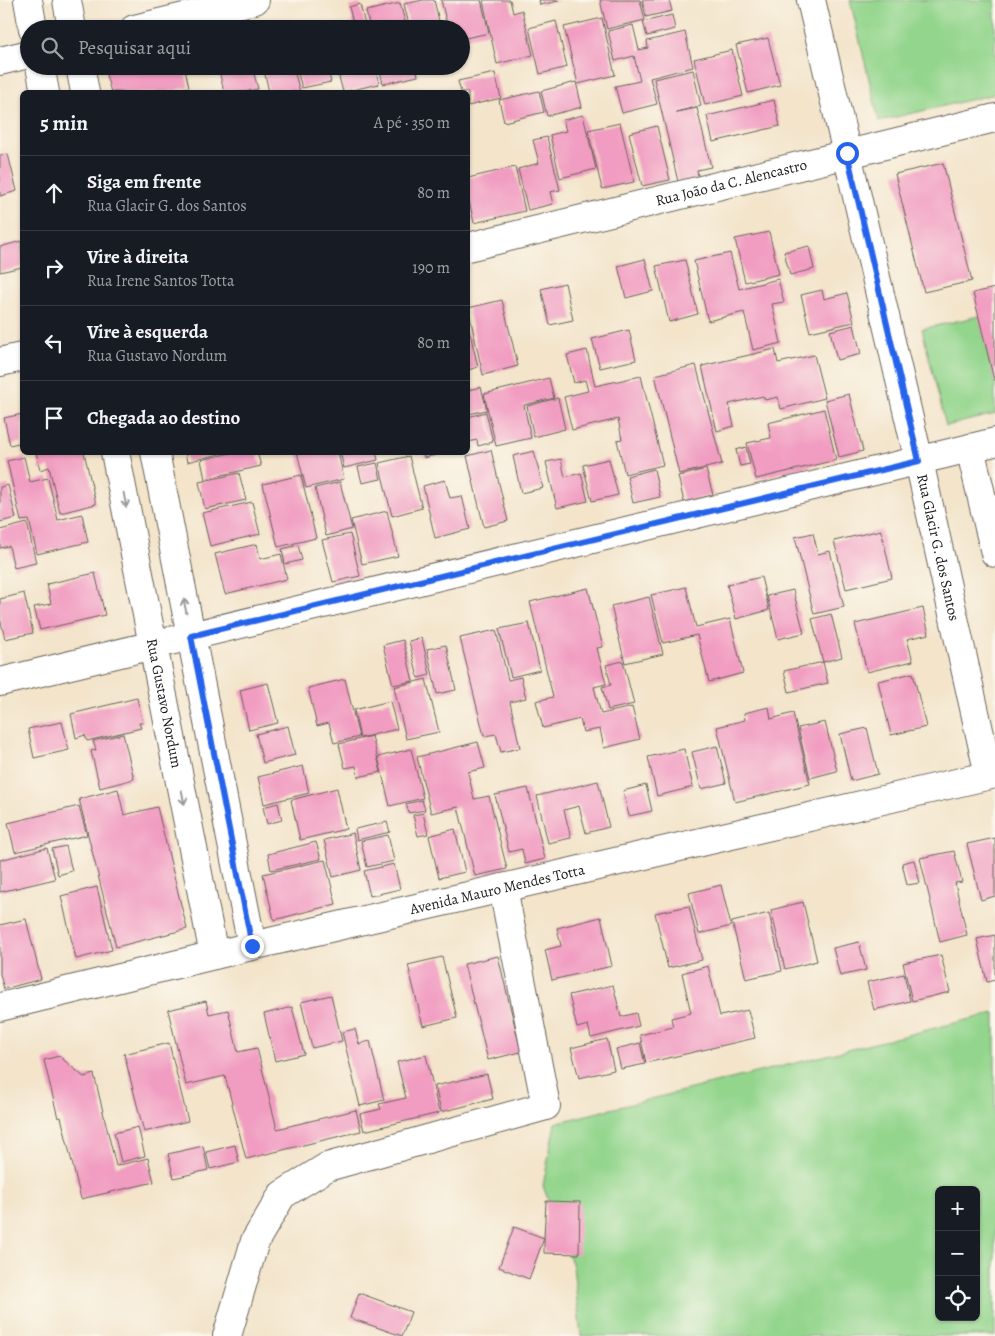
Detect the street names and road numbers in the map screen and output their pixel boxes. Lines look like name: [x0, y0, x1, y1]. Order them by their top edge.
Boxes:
street label: Rua João da C. Alencastro: [653, 154, 809, 211]
street label: Rua Glacir G. dos Santos: [912, 472, 964, 623]
street label: Rua Gustavo Nordum: [142, 637, 187, 770]
street label: Avenida Mauro Mendes Totta: [407, 859, 587, 919]

